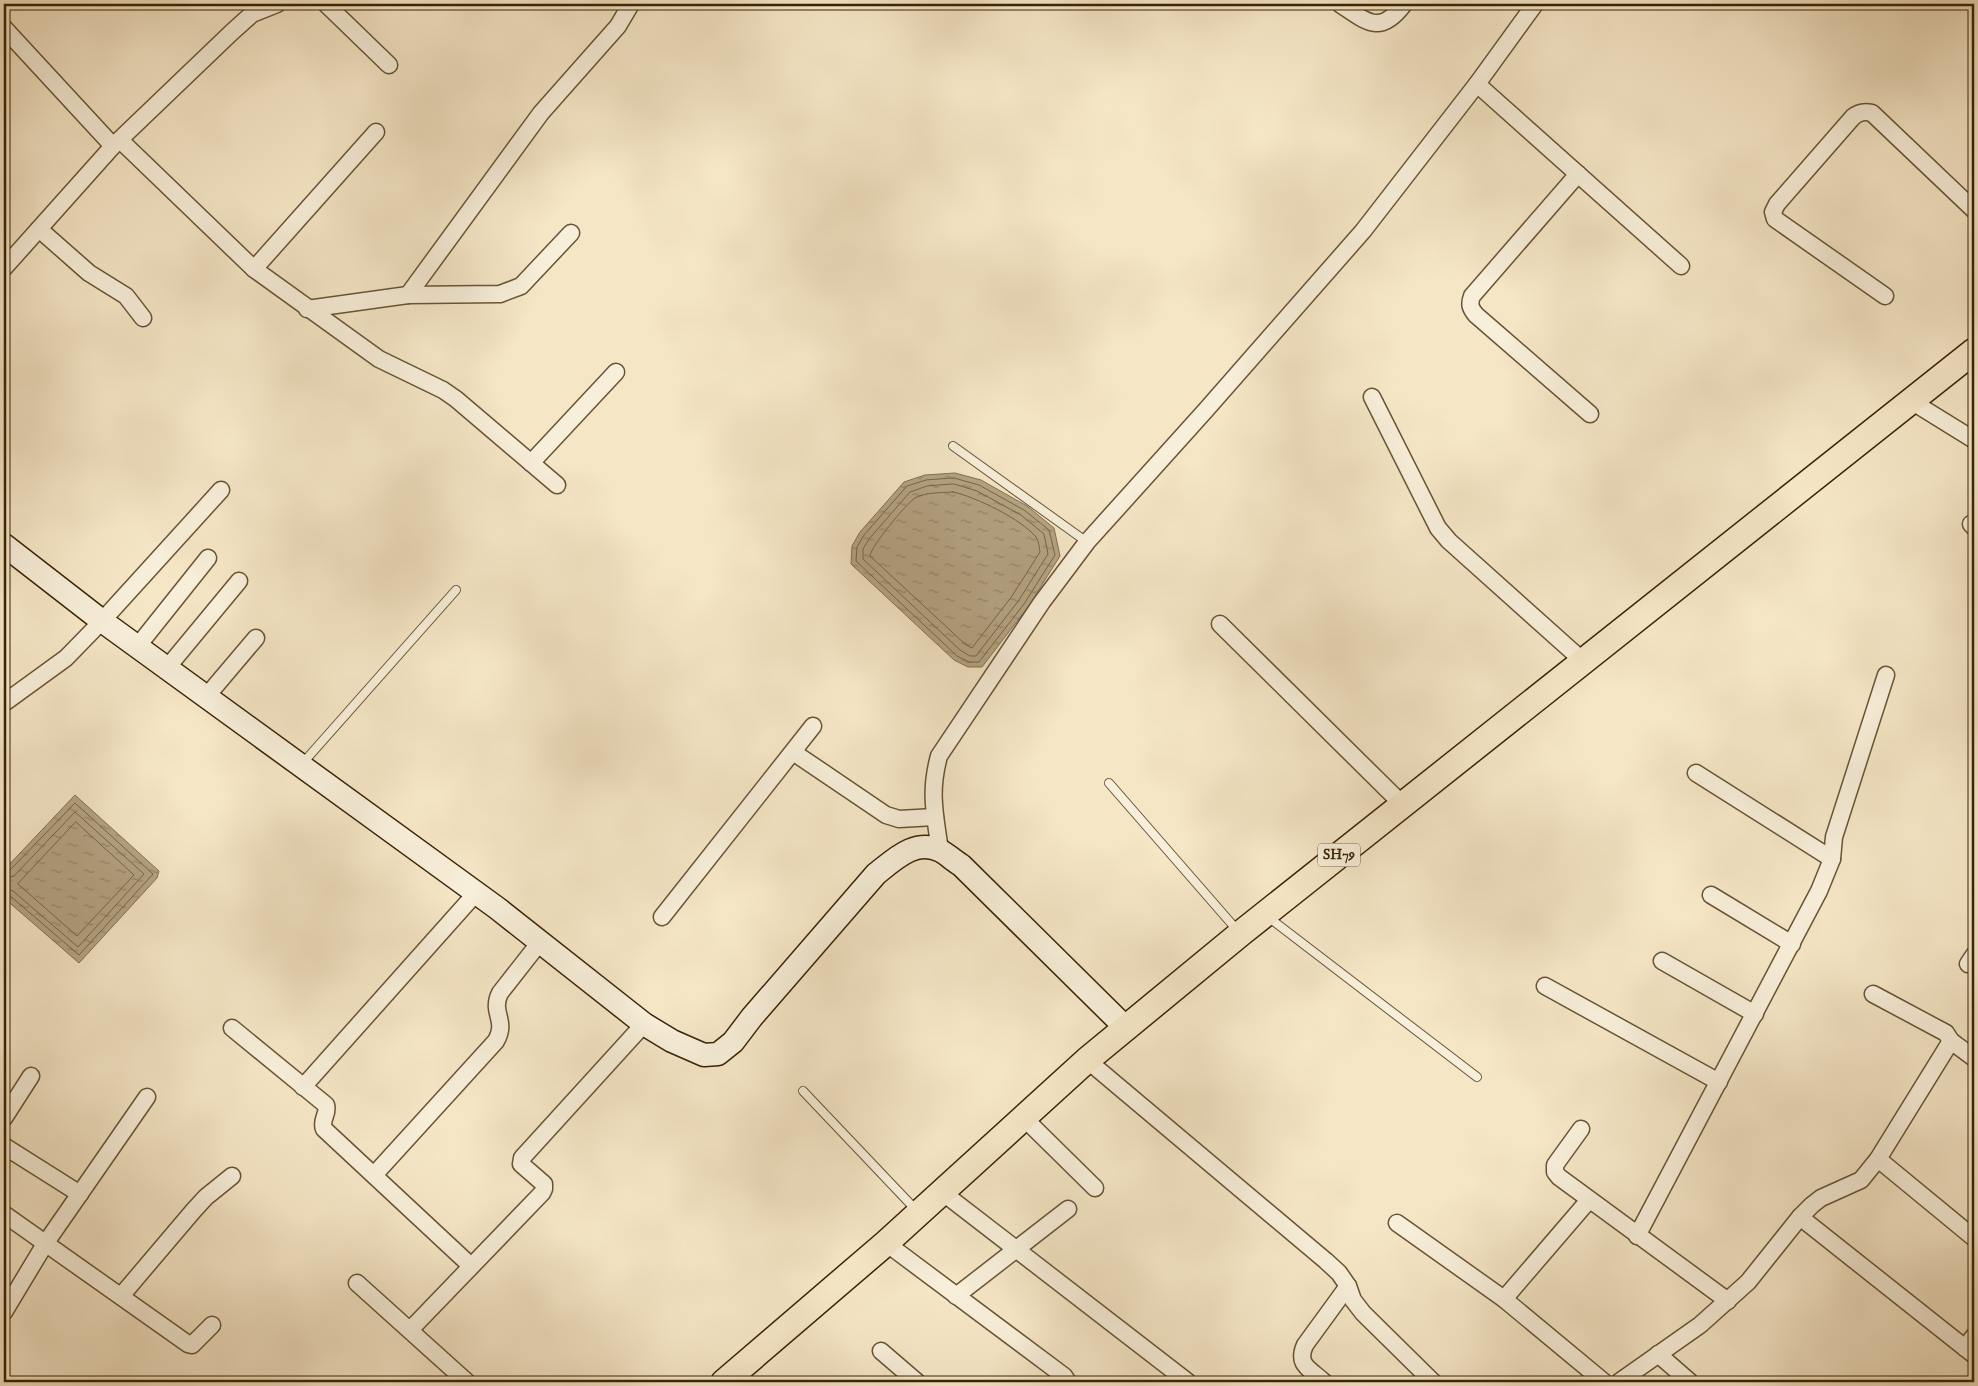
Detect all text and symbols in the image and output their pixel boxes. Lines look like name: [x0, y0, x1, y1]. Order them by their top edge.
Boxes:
road number: SH79: [1318, 844, 1360, 866]

